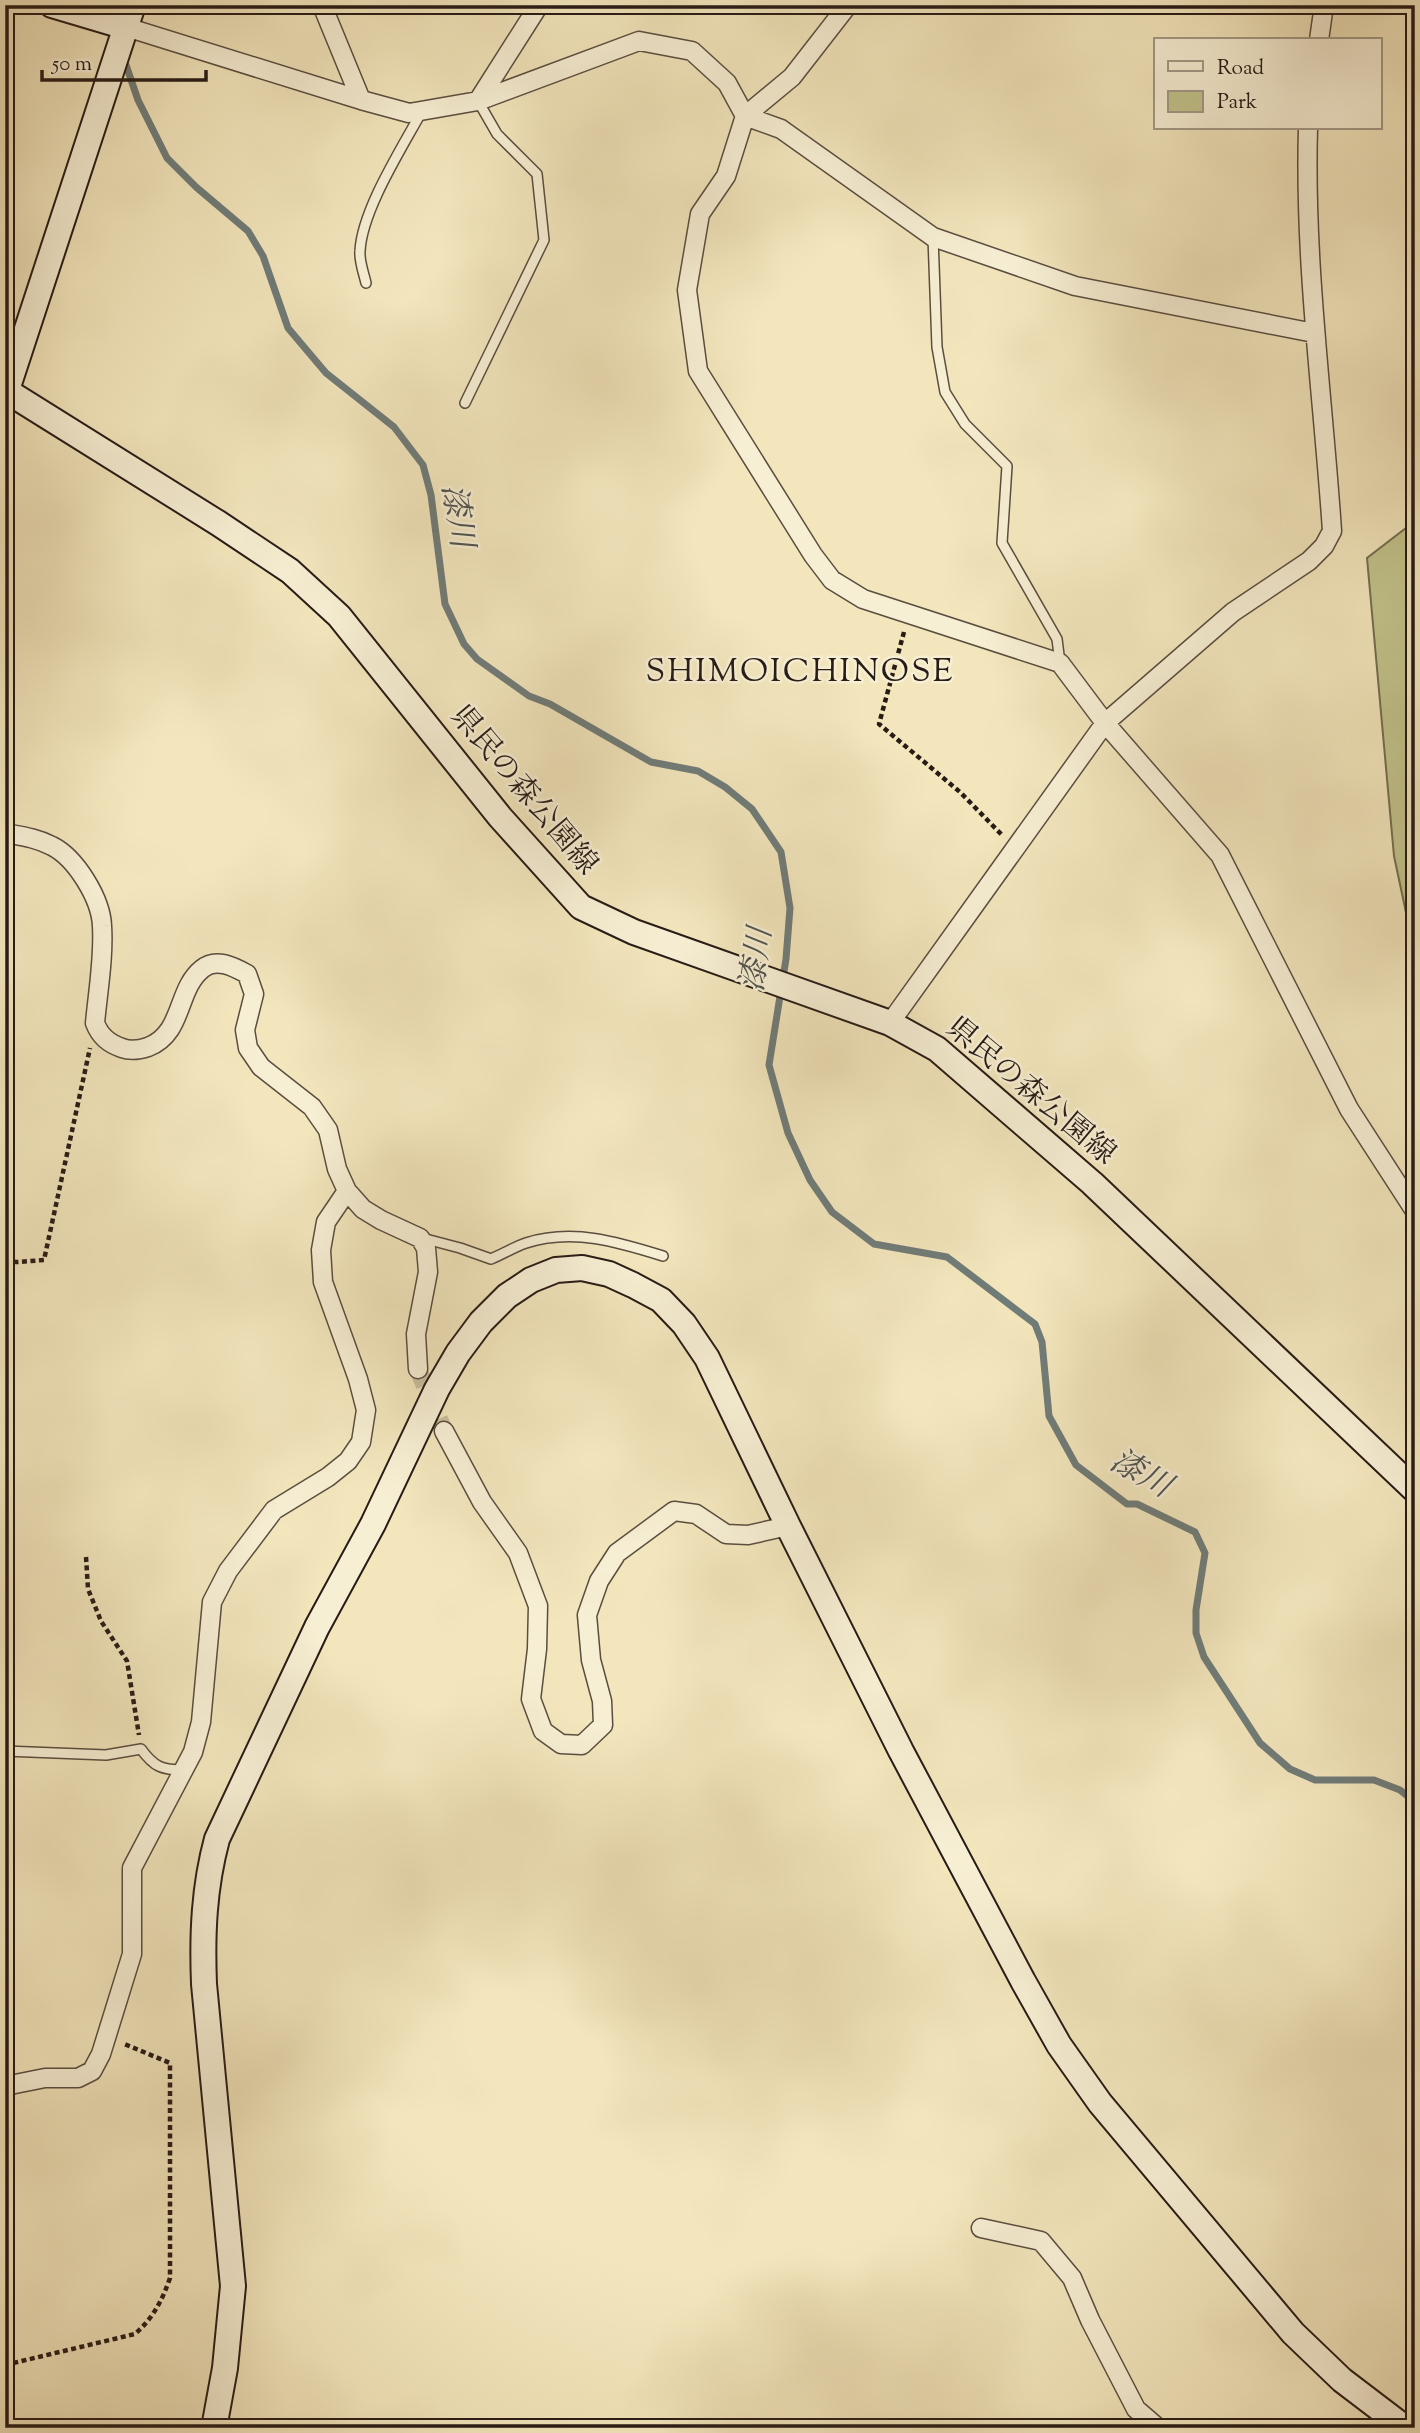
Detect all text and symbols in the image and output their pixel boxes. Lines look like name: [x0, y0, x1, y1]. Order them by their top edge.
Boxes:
scale bar: [42, 38, 206, 82]
legend: [1154, 38, 1382, 130]
text: 50 m: [51, 50, 92, 80]
text: Road: [1217, 54, 1264, 84]
text: Park: [1217, 88, 1258, 118]
water label: 漆川: [428, 481, 484, 554]
district label: SHIMOICHINOSE: [645, 649, 955, 697]
street label: 県民の森公園線: [439, 697, 607, 885]
water label: 漆川: [731, 922, 786, 995]
street label: 県民の森公園線: [936, 1008, 1124, 1176]
water label: 漆川: [1101, 1439, 1182, 1512]

